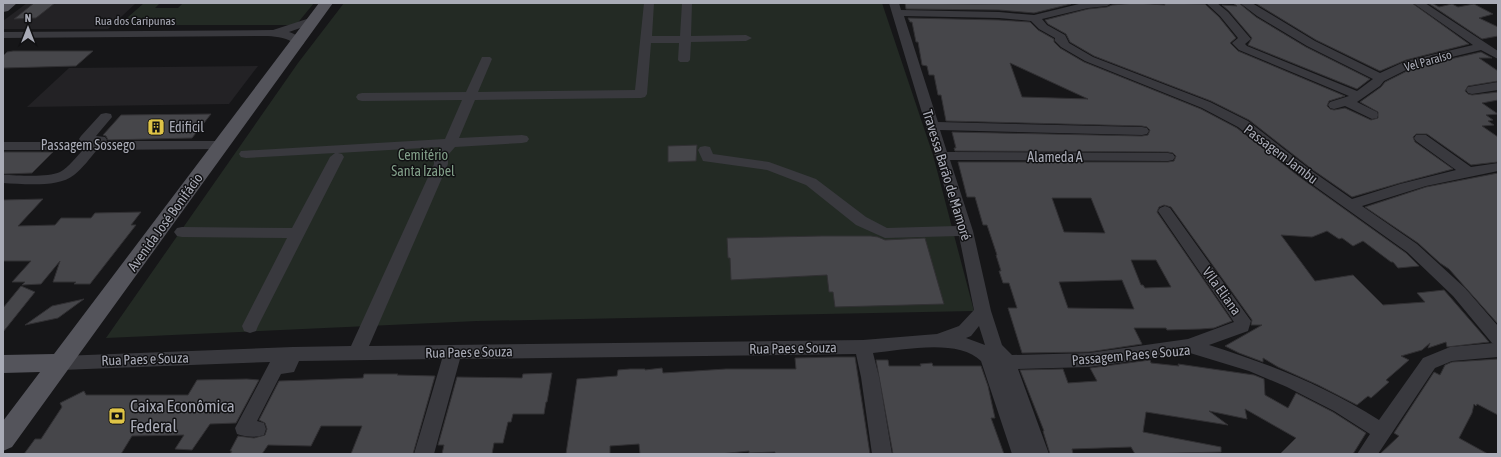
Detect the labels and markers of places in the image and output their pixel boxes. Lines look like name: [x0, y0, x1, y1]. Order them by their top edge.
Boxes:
building icon: Edificil: [146, 117, 166, 137]
place label: Edificil: [169, 119, 204, 135]
place label: Caixa Econômica Federal: [130, 396, 235, 436]
bank icon: Caixa Econômica Federal: [107, 406, 127, 426]

